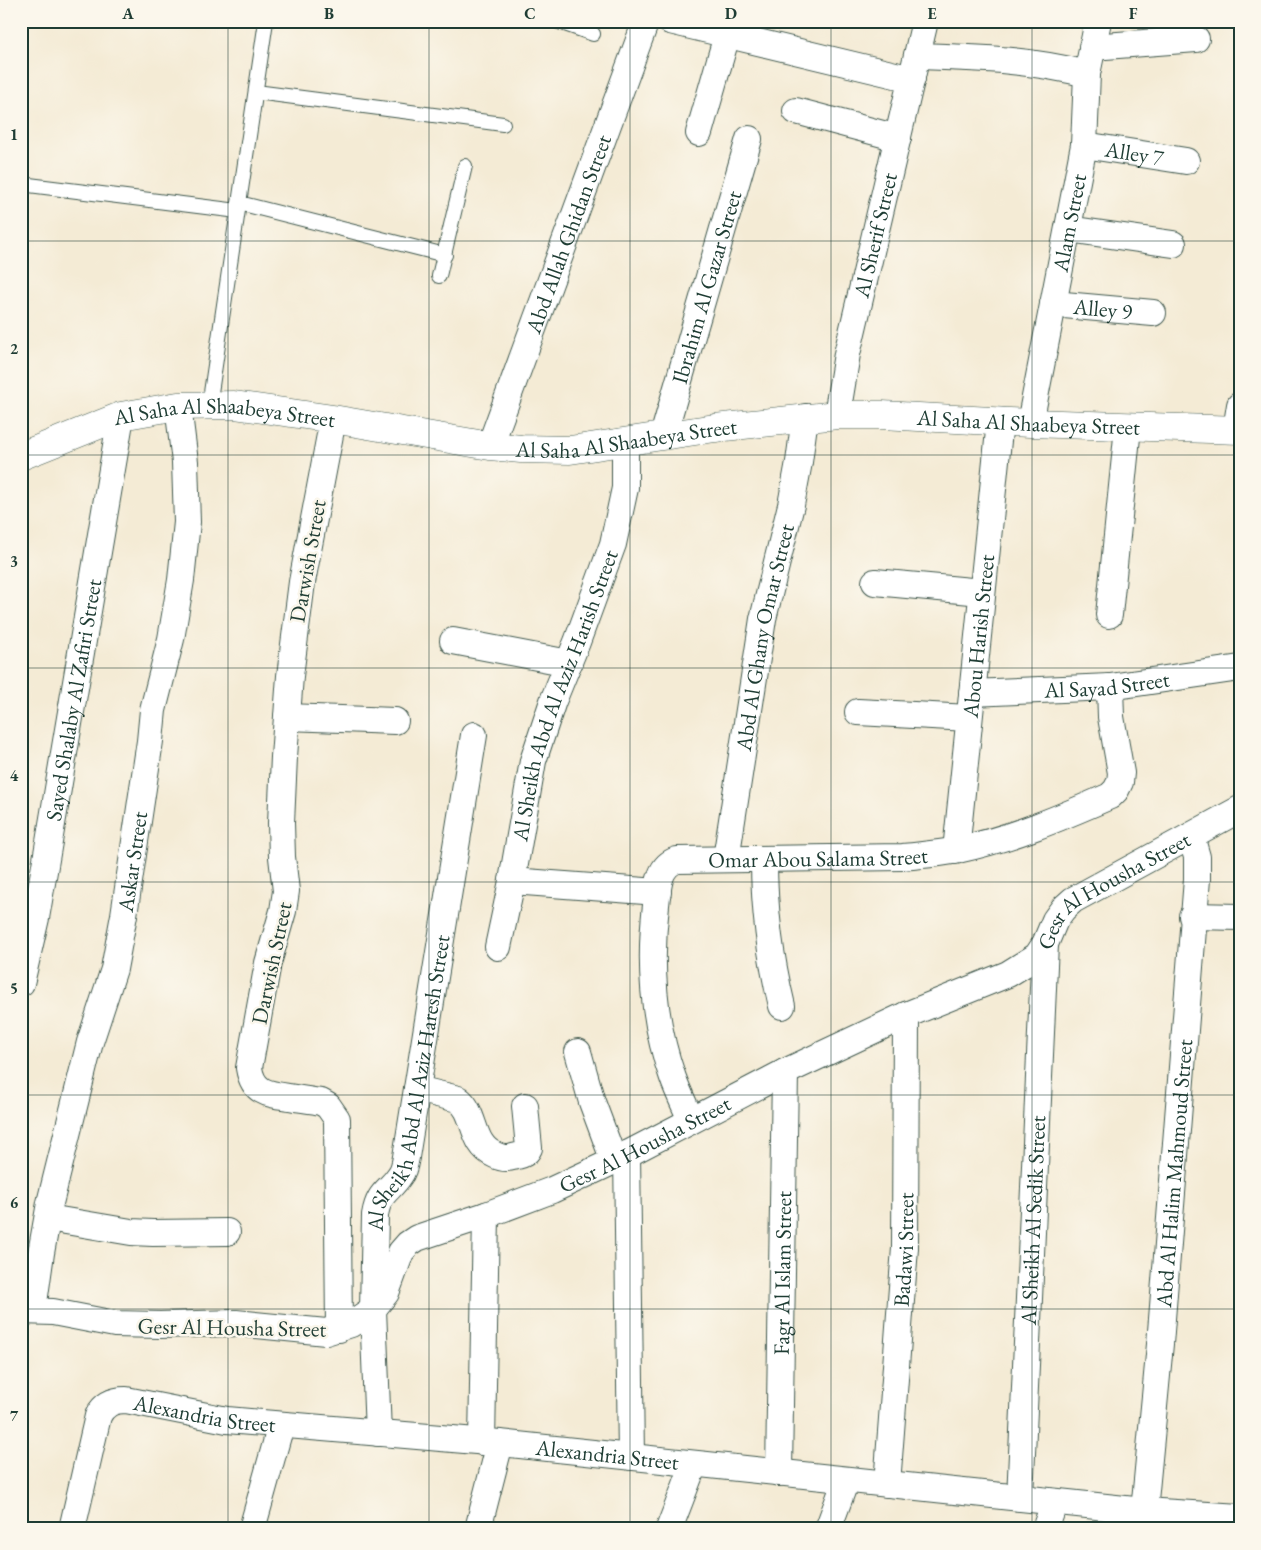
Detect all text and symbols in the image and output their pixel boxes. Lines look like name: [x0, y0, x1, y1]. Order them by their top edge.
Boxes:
text: A: [121, 3, 134, 24]
text: B: [324, 3, 334, 24]
text: C: [524, 3, 536, 24]
text: D: [725, 3, 737, 24]
text: E: [927, 3, 937, 24]
text: F: [1129, 3, 1138, 24]
text: 1: [10, 124, 18, 145]
street label: Abd Allah Ghidan Street: [518, 131, 618, 338]
street label: Alley 7: [1102, 134, 1166, 172]
street label: Al Sherif Street: [846, 170, 904, 302]
street label: Alam Street: [1046, 171, 1093, 275]
street label: Ibrahim Al Gazar Street: [665, 187, 748, 387]
street label: Alley 9: [1071, 292, 1134, 326]
text: 2: [10, 338, 19, 359]
street label: Al Saha Al Shaabeya Street: [110, 391, 337, 434]
street label: Al Saha Al Shaabeya Street: [915, 403, 1141, 442]
street label: Al Saha Al Shaabeya Street: [514, 412, 739, 465]
street label: Darwish Street: [282, 497, 333, 625]
street label: Abd Al Ghany Omar Street: [729, 521, 801, 754]
street label: Al Sheikh Abd Al Aziz Harish Street: [505, 546, 625, 844]
text: 3: [10, 551, 18, 572]
street label: Abou Harish Street: [956, 553, 1001, 720]
street label: Sayed Shalaby Al Zafiri Street: [39, 577, 108, 823]
street label: Al Sayad Street: [1042, 664, 1171, 705]
text: 4: [10, 765, 19, 786]
street label: Askar Street: [110, 809, 154, 915]
street label: Gesr Al Housha Street: [1030, 825, 1196, 954]
street label: Omar Abou Salama Street: [708, 841, 929, 875]
street label: Darwish Street: [244, 899, 299, 1027]
street label: Al Sheikh Abd Al Aziz Haresh Street: [361, 933, 457, 1233]
text: 5: [10, 978, 18, 999]
street label: Abd Al Halim Mahmoud Street: [1149, 1038, 1199, 1310]
street label: Gesr Al Housha Street: [554, 1089, 736, 1200]
street label: Al Sheikh Al Sedik Street: [1014, 1115, 1052, 1327]
street label: Fagr Al Islam Street: [767, 1191, 798, 1355]
text: 6: [10, 1192, 19, 1213]
street label: Badawi Street: [887, 1192, 920, 1308]
street label: Gesr Al Housha Street: [137, 1311, 327, 1344]
street label: Alexandria Street: [130, 1388, 277, 1439]
text: 7: [10, 1405, 19, 1426]
street label: Alexandria Street: [533, 1433, 680, 1477]

